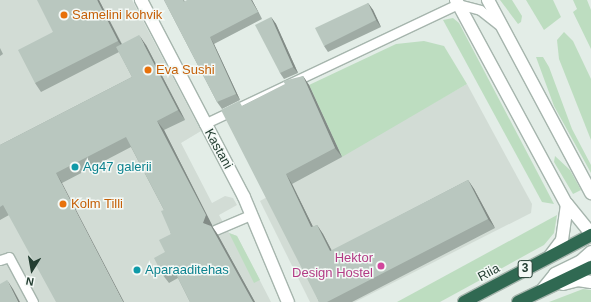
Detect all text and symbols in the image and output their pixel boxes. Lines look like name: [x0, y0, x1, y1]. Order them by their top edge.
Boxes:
place label: Samelini kohvik: [72, 7, 162, 23]
marker: Samelini kohvik: [59, 10, 69, 20]
place label: Eva Sushi: [156, 62, 215, 78]
marker: Eva Sushi: [143, 65, 153, 75]
street label: Kastani: [201, 126, 235, 172]
place label: Ag47 galerii: [83, 159, 152, 175]
marker: Ag47 galerii: [70, 162, 80, 172]
place label: Kolm Tilli: [71, 196, 123, 212]
marker: Kolm Tilli: [58, 199, 68, 209]
north arrow: [12, 250, 52, 290]
place label: Hektor Design Hostel: [292, 251, 373, 282]
road number: 3: [517, 259, 533, 279]
marker: Hektor Design Hostel: [376, 261, 386, 271]
street label: Riia: [475, 261, 503, 285]
place label: Aparaaditehas: [145, 262, 229, 278]
marker: Aparaaditehas: [132, 265, 142, 275]
text: N: [25, 275, 35, 288]

